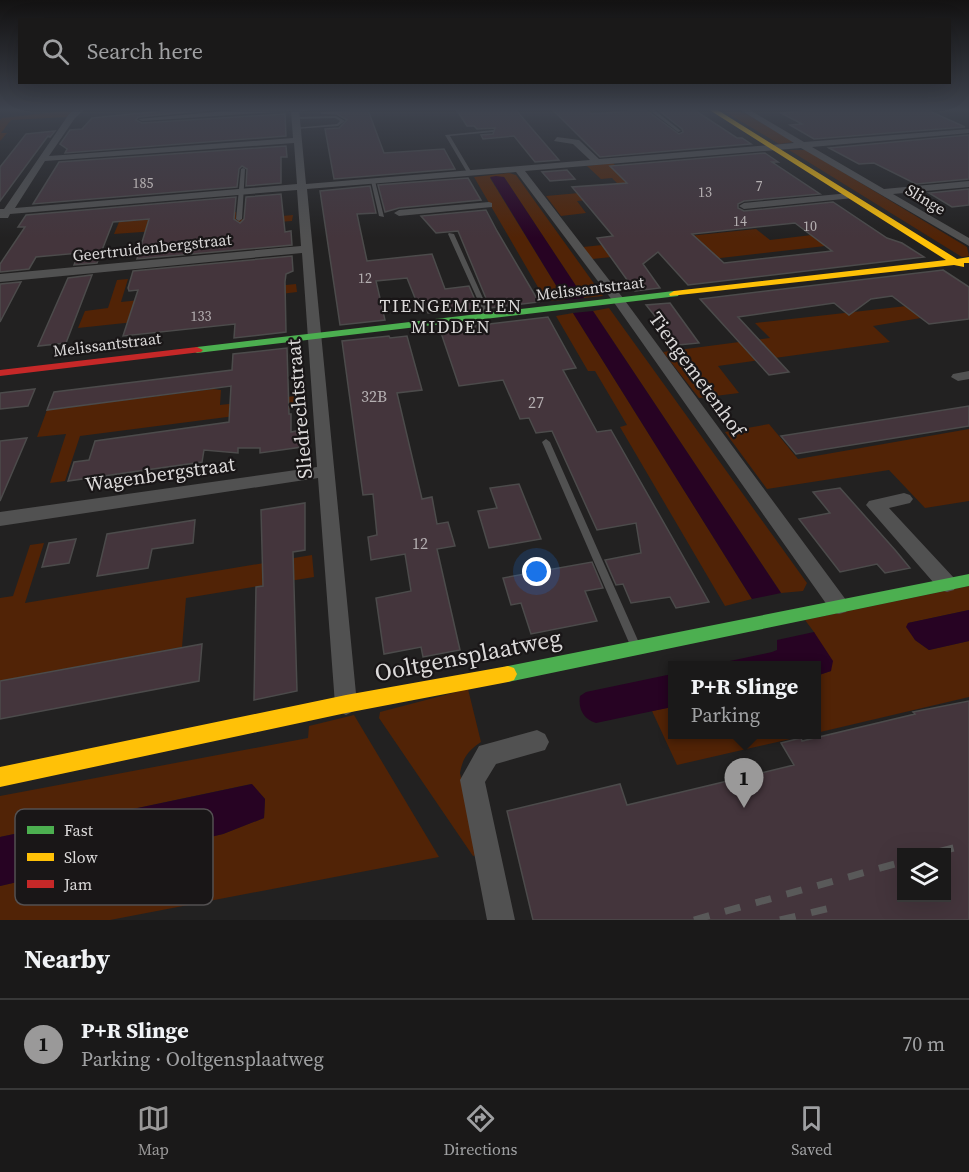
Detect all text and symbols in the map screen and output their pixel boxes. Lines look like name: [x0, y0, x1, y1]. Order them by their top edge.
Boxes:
search box: [18, 18, 951, 84]
icon: search: [39, 35, 72, 68]
text: Search here: [87, 36, 203, 66]
house number: 185: [133, 173, 154, 193]
house number: 7: [756, 176, 763, 196]
street label: Slinge: [902, 178, 950, 220]
house number: 13: [698, 182, 712, 202]
house number: 14: [733, 211, 747, 231]
house number: 10: [803, 216, 817, 236]
street label: Geertruidenbergstraat: [71, 228, 233, 266]
house number: 12: [358, 268, 372, 288]
street label: Melissantstraat: [535, 270, 646, 306]
district label: TIENGEMETEN MIDDEN: [380, 293, 522, 339]
house number: 133: [191, 306, 212, 326]
street label: Tiengemetenhof: [642, 306, 753, 444]
street label: Melissantstraat: [52, 326, 163, 362]
street label: Sliedrechtstraat: [279, 337, 319, 480]
house number: 32B: [361, 385, 387, 407]
house number: 27: [528, 391, 544, 413]
street label: Wagenbergstraat: [83, 450, 237, 498]
house number: 12: [412, 532, 428, 554]
your location: [522, 557, 551, 586]
street label: Ooltgensplaatweg: [372, 621, 564, 689]
popup: [668, 661, 821, 739]
text: P+R Slinge: [691, 671, 798, 701]
text: Parking: [691, 701, 760, 729]
pin: 1: [724, 758, 764, 808]
legend: [15, 809, 213, 905]
text: Fast: [64, 819, 94, 841]
text: Slow: [64, 846, 99, 868]
map controls: [897, 848, 951, 902]
button: layers: [897, 848, 951, 902]
text: Jam: [63, 873, 92, 895]
text: Nearby: [24, 941, 110, 977]
text: P+R Slinge: [81, 1015, 189, 1045]
text: 1: [38, 1030, 49, 1058]
text: 70 m: [902, 1030, 945, 1058]
text: Parking · Ooltgensplaatweg: [81, 1045, 324, 1073]
tab: Map: [137, 1102, 170, 1160]
tab: Directions: [443, 1102, 518, 1160]
tab: Saved: [791, 1102, 832, 1160]

